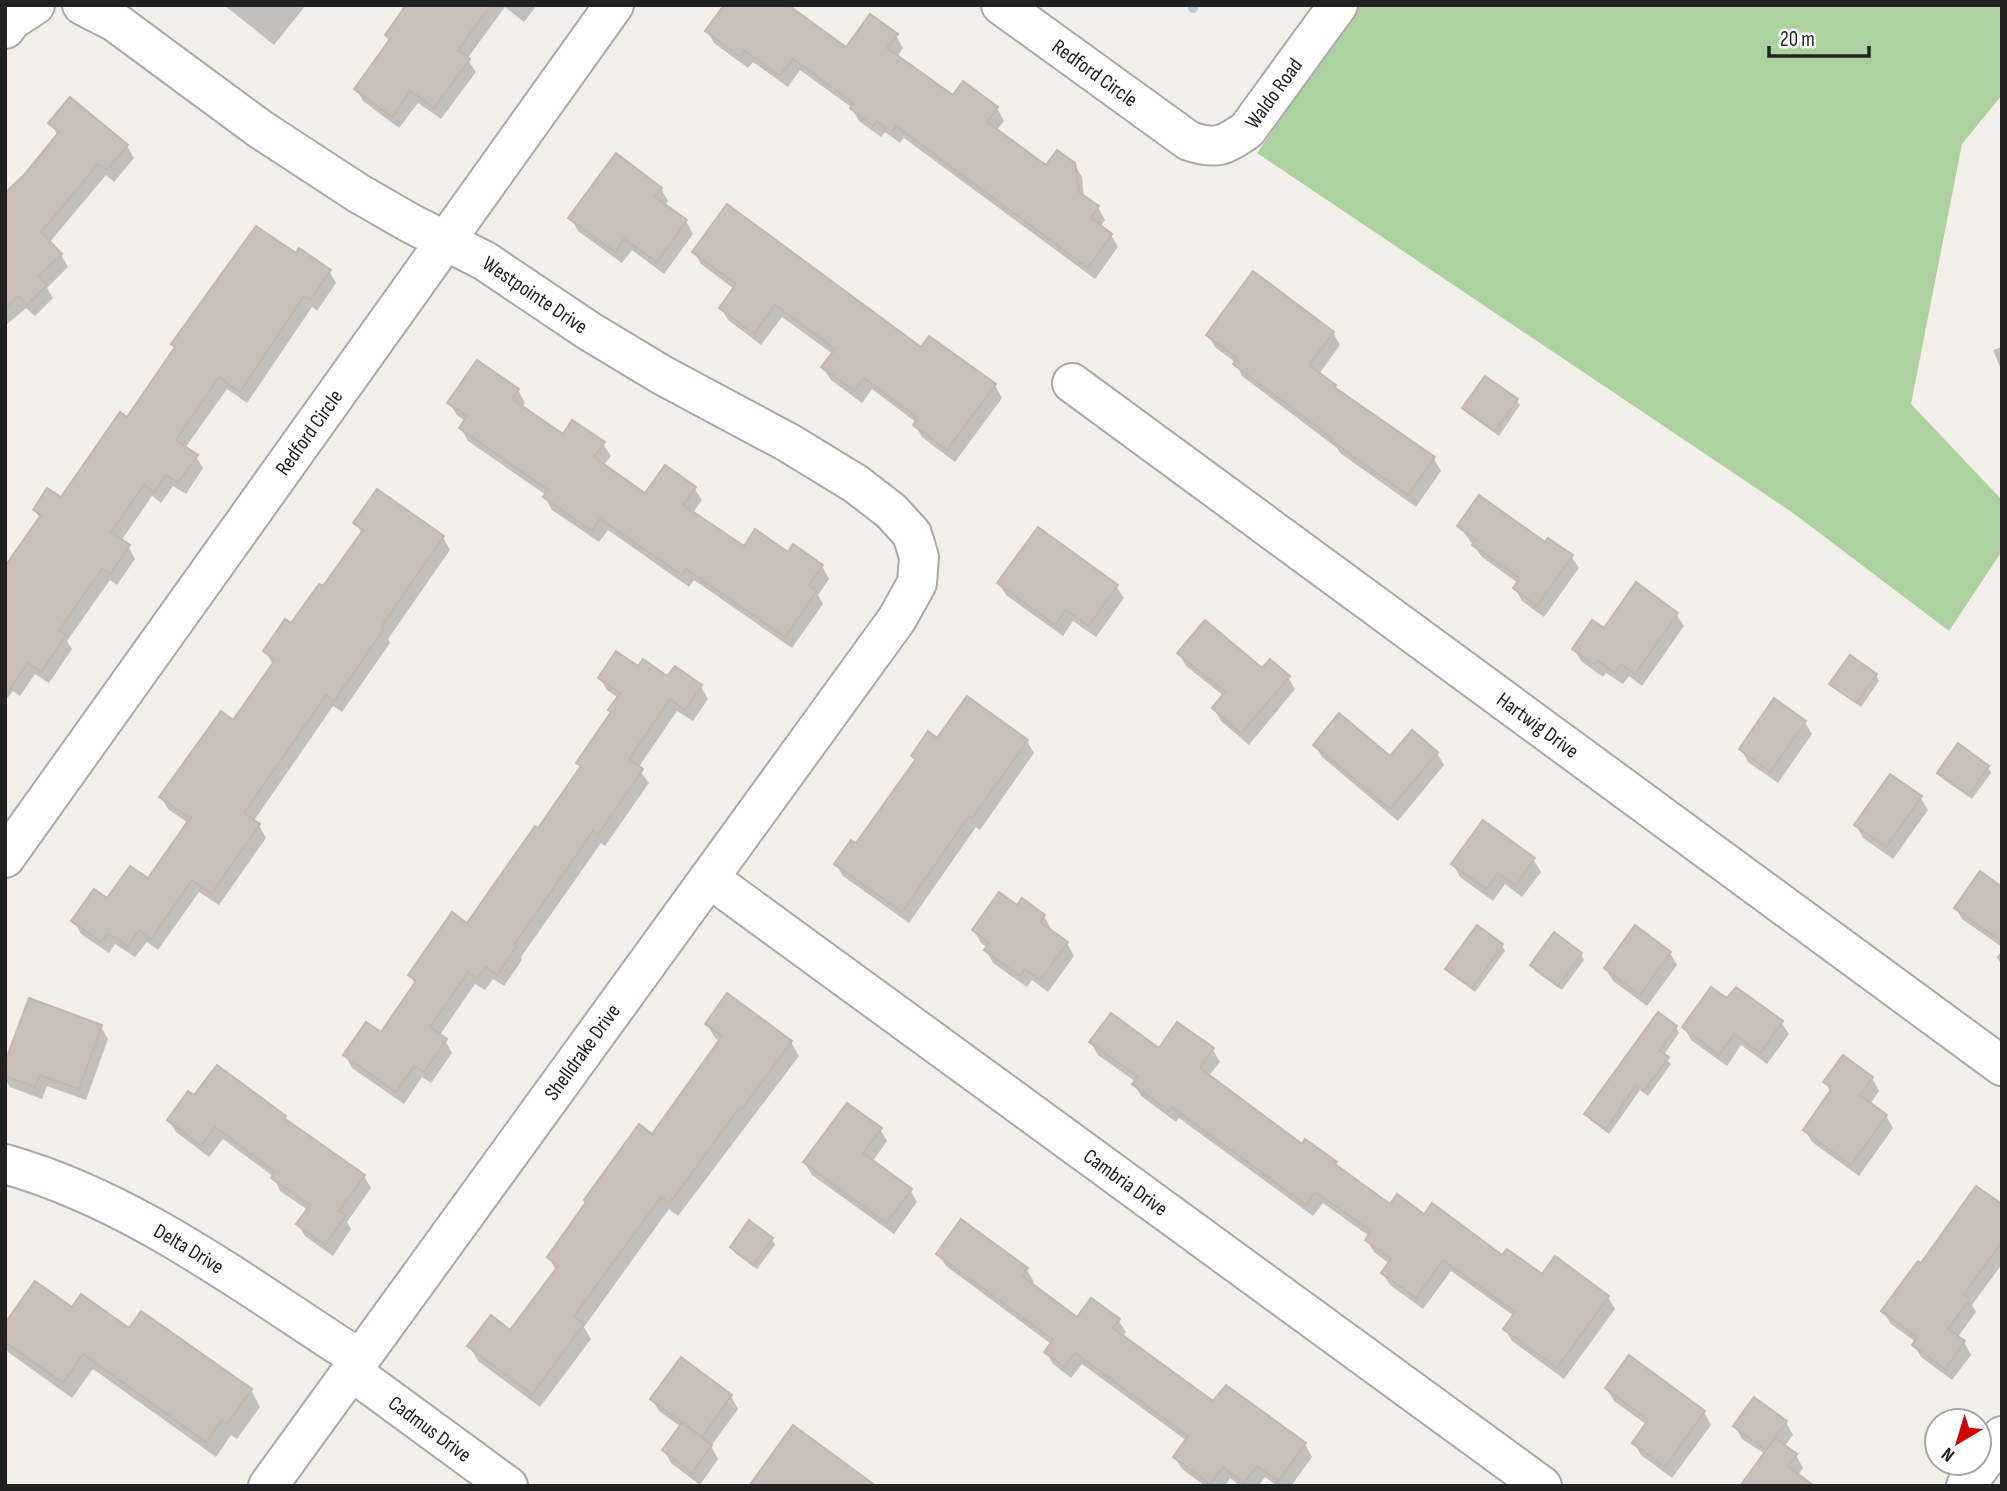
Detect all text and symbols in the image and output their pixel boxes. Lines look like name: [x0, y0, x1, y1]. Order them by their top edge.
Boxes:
scale bar: [1769, 14, 1869, 58]
text: 20 m: [1780, 27, 1815, 52]
street label: Redford Circle: [1047, 34, 1142, 113]
street label: Waldo Road: [1240, 54, 1308, 134]
street label: Westpointe Drive: [478, 251, 592, 339]
street label: Redford Circle: [270, 385, 348, 480]
street label: Hartwig Drive: [1492, 687, 1583, 764]
street label: Shelldrake Drive: [539, 999, 626, 1105]
street label: Cambria Drive: [1078, 1144, 1173, 1222]
street label: Delta Drive: [149, 1218, 228, 1280]
street label: Cadmus Drive: [383, 1391, 476, 1468]
north arrow: [1923, 1407, 1993, 1477]
text: N: [1937, 1442, 1960, 1466]

